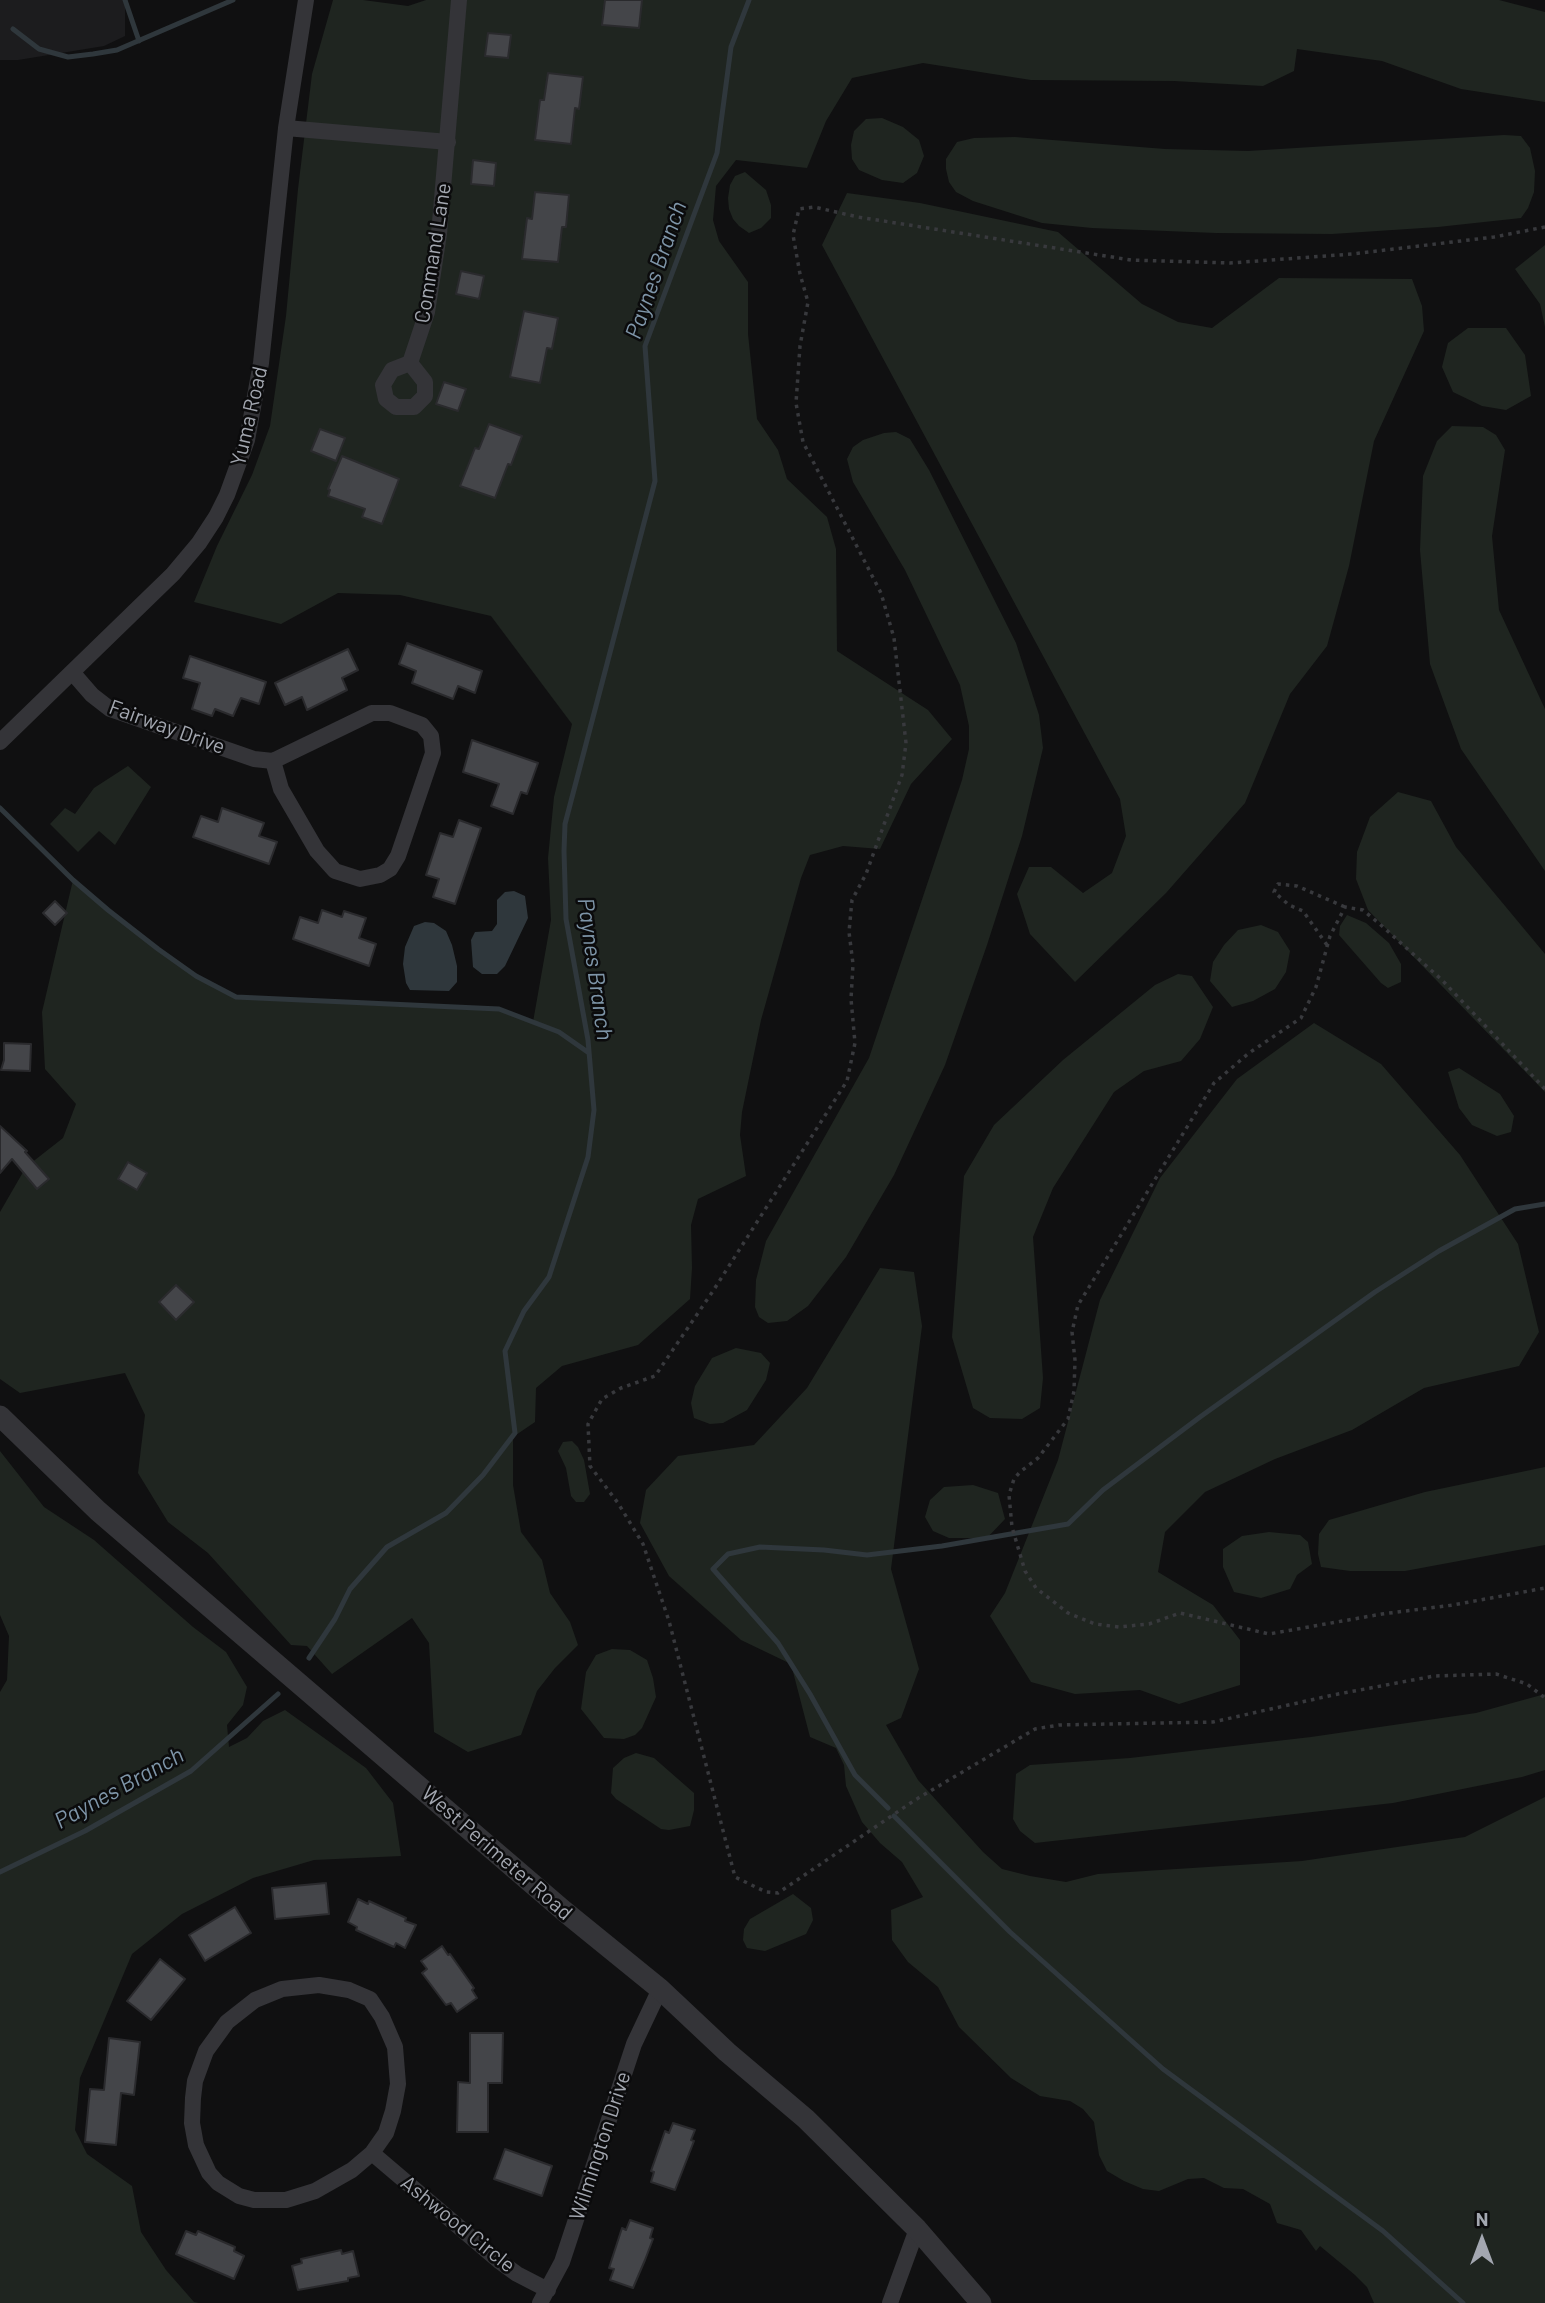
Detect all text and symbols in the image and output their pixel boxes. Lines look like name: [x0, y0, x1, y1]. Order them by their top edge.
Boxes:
street label: Command Lane: [409, 181, 457, 325]
water label: Paynes Branch: [620, 198, 692, 342]
street label: Yuma Road: [225, 364, 273, 468]
street label: Fairway Drive: [105, 694, 229, 760]
water label: Paynes Branch: [571, 896, 619, 1042]
water label: Paynes Branch: [49, 1741, 189, 1835]
street label: West Perimeter Road: [416, 1781, 578, 1925]
street label: Wilmington Drive: [564, 2068, 636, 2224]
street label: Ashwood Circle: [396, 2170, 520, 2278]
north arrow: [1447, 2205, 1517, 2275]
text: N: [1476, 2207, 1488, 2230]

